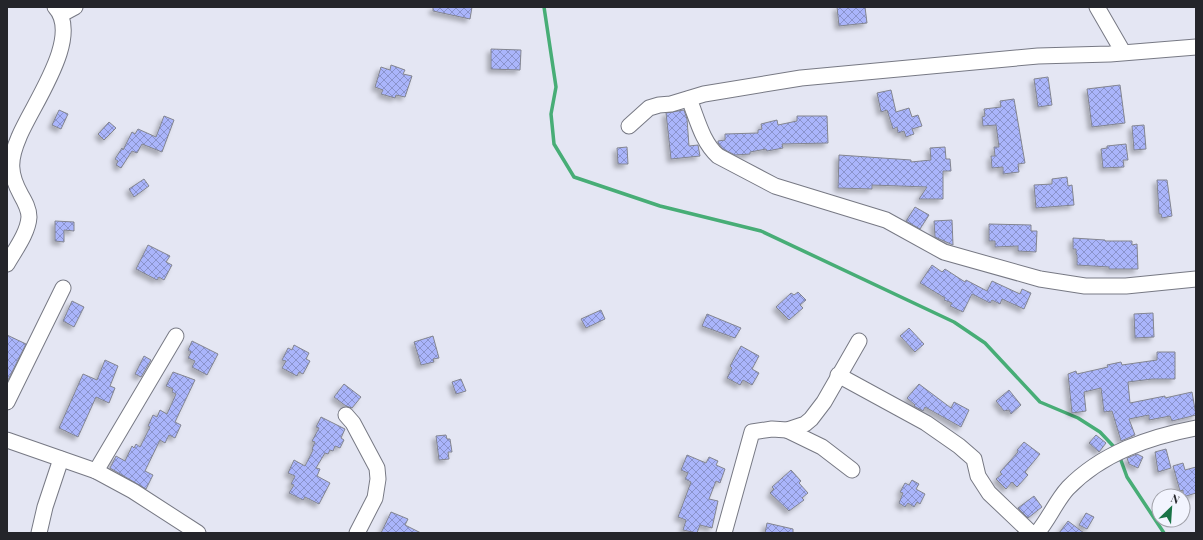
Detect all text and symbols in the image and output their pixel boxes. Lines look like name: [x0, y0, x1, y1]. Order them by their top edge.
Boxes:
north arrow: [1151, 488, 1191, 528]
text: N: [1169, 490, 1182, 507]

